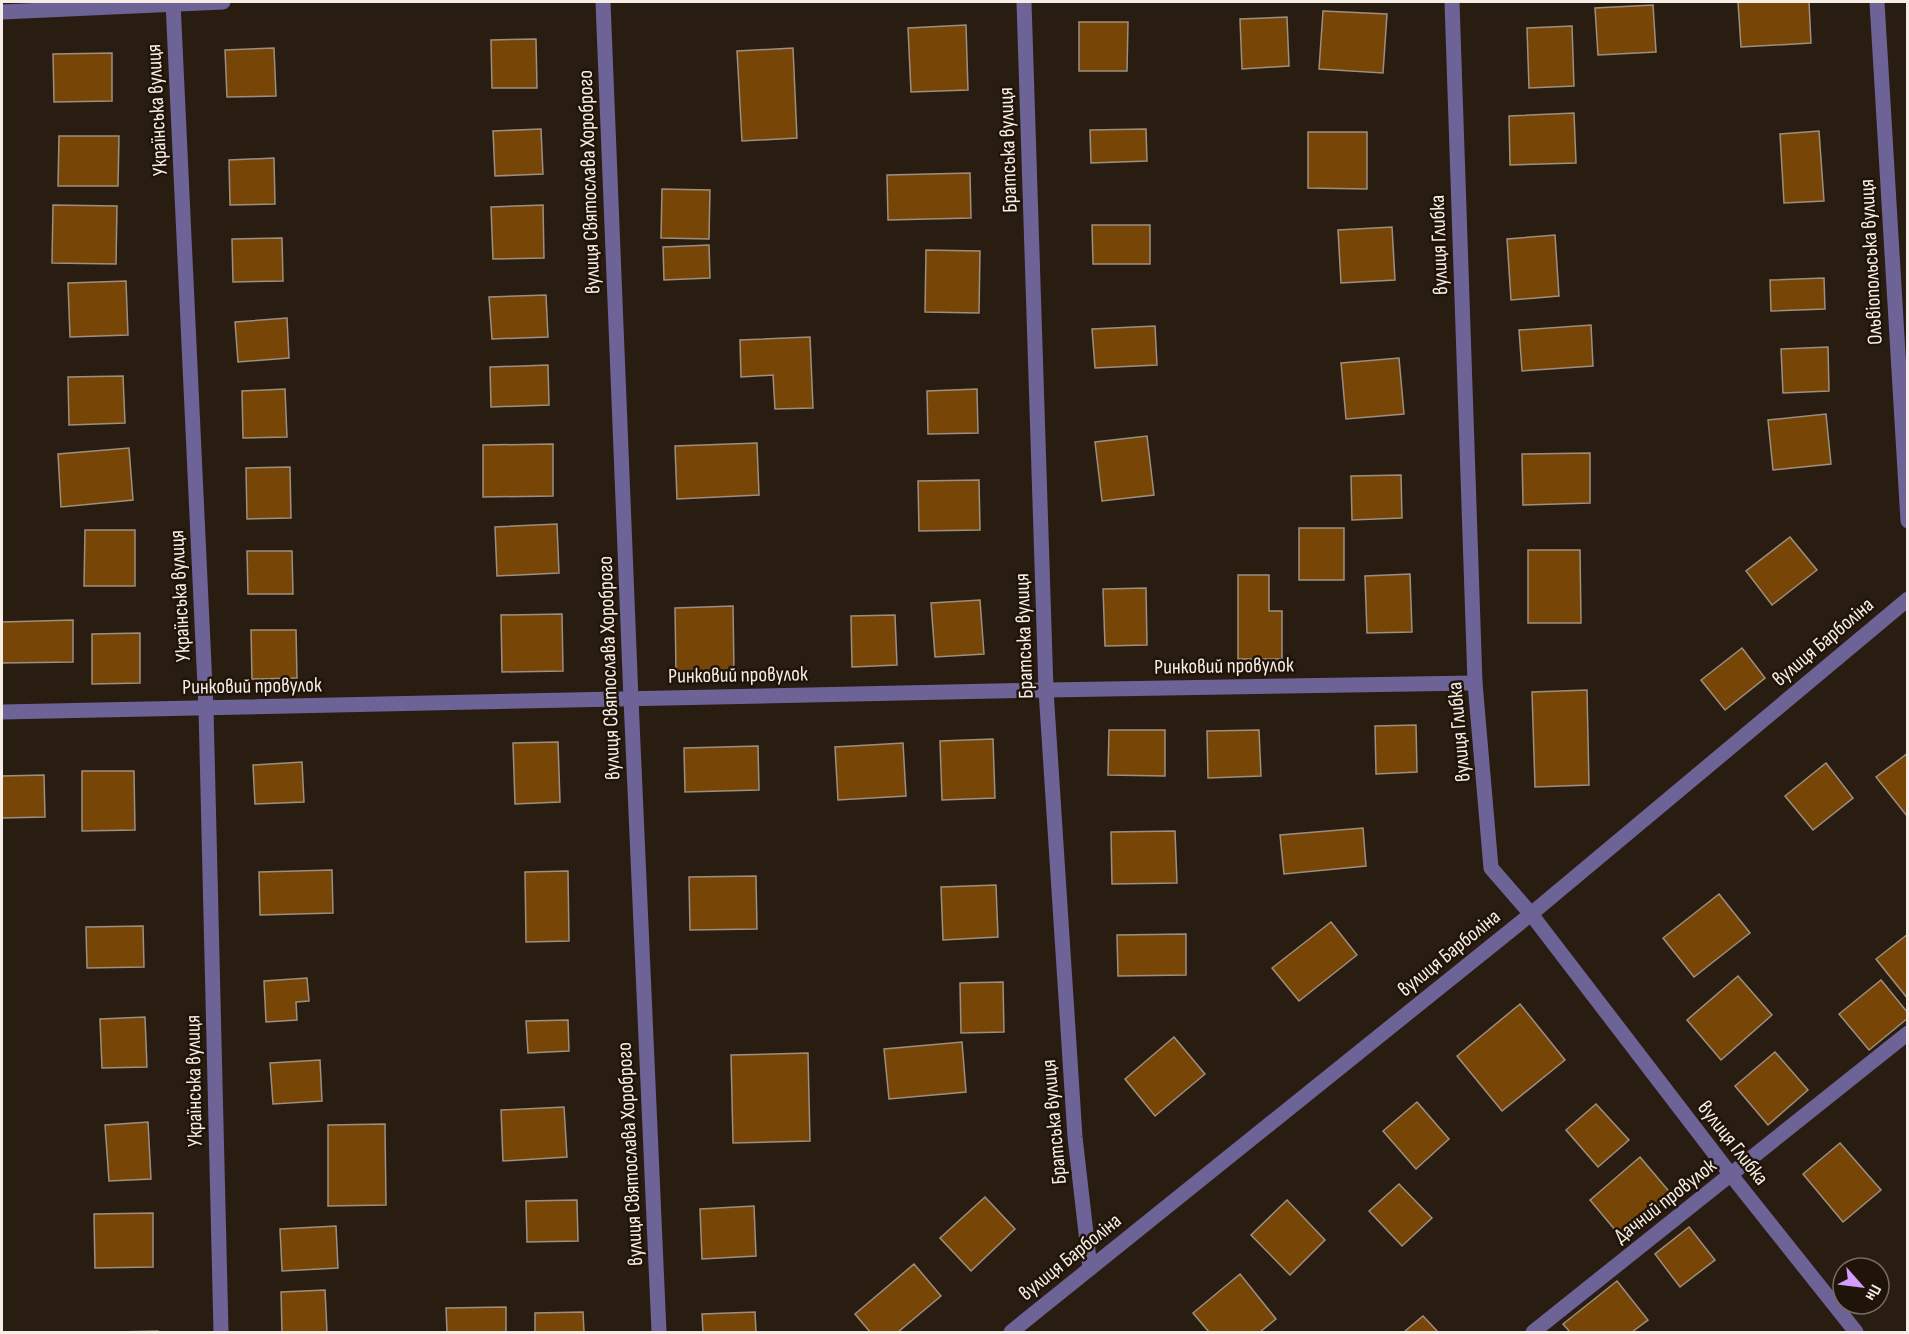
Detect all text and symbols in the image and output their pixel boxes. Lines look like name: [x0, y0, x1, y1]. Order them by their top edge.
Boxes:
street label: Українська вулиця: [141, 43, 173, 177]
street label: вулиця Святослава Хороброго: [573, 70, 605, 294]
street label: Братська вулиця: [993, 87, 1023, 213]
street label: Ольвіопольська вулиця: [1854, 178, 1888, 346]
street label: вулиця Глибка: [1425, 195, 1453, 295]
street label: Українська вулиця: [164, 529, 196, 663]
street label: вулиця Святослава Хороброго: [593, 556, 625, 780]
street label: Братська вулиця: [1009, 573, 1039, 699]
street label: вулиця Барболіна: [1767, 592, 1879, 692]
street label: Ринковий провулок: [1154, 652, 1294, 680]
street label: Ринковий провулок: [668, 661, 808, 689]
street label: Ринковий провулок: [182, 672, 322, 700]
street label: вулиця Глибка: [1442, 681, 1476, 783]
street label: вулиця Барболіна: [1393, 904, 1505, 1002]
street label: Українська вулиця: [180, 1015, 208, 1147]
street label: вулиця Святослава Хороброго: [612, 1042, 648, 1266]
street label: Братська вулиця: [1036, 1058, 1072, 1186]
street label: вулиця Глибка: [1692, 1096, 1774, 1190]
street label: Дачний провулок: [1609, 1153, 1721, 1249]
street label: вулиця Барболіна: [1014, 1208, 1126, 1306]
north arrow: [1831, 1256, 1891, 1316]
text: Пн: [1861, 1281, 1885, 1304]

